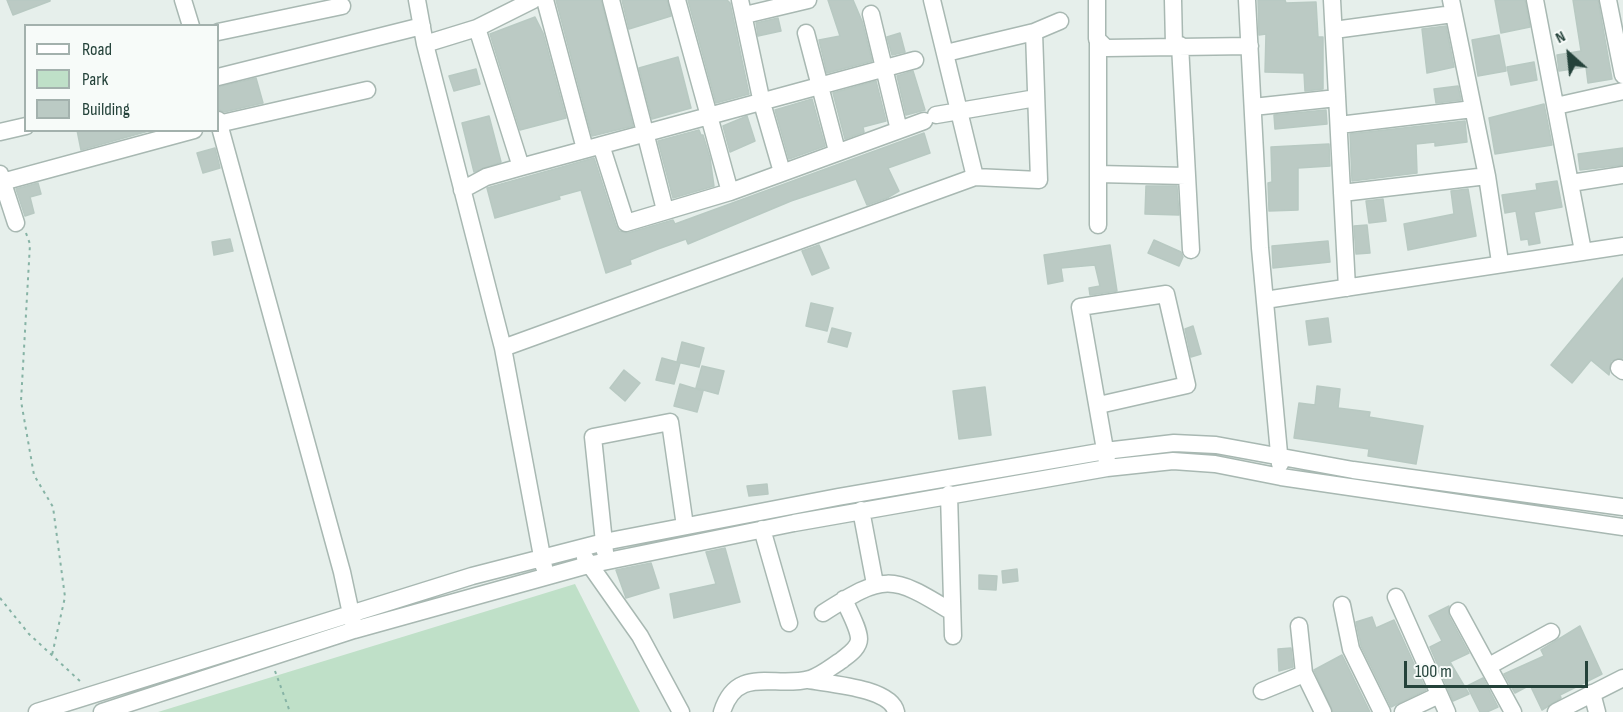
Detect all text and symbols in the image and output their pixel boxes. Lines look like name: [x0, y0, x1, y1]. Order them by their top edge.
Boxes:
legend: [24, 24, 219, 132]
north arrow: [1539, 24, 1599, 84]
text: N: [1552, 27, 1569, 48]
text: Road: [82, 39, 112, 60]
text: Park: [82, 69, 108, 90]
text: Building: [82, 99, 130, 120]
scale bar: [1407, 649, 1592, 687]
text: 100 m: [1415, 661, 1452, 682]

